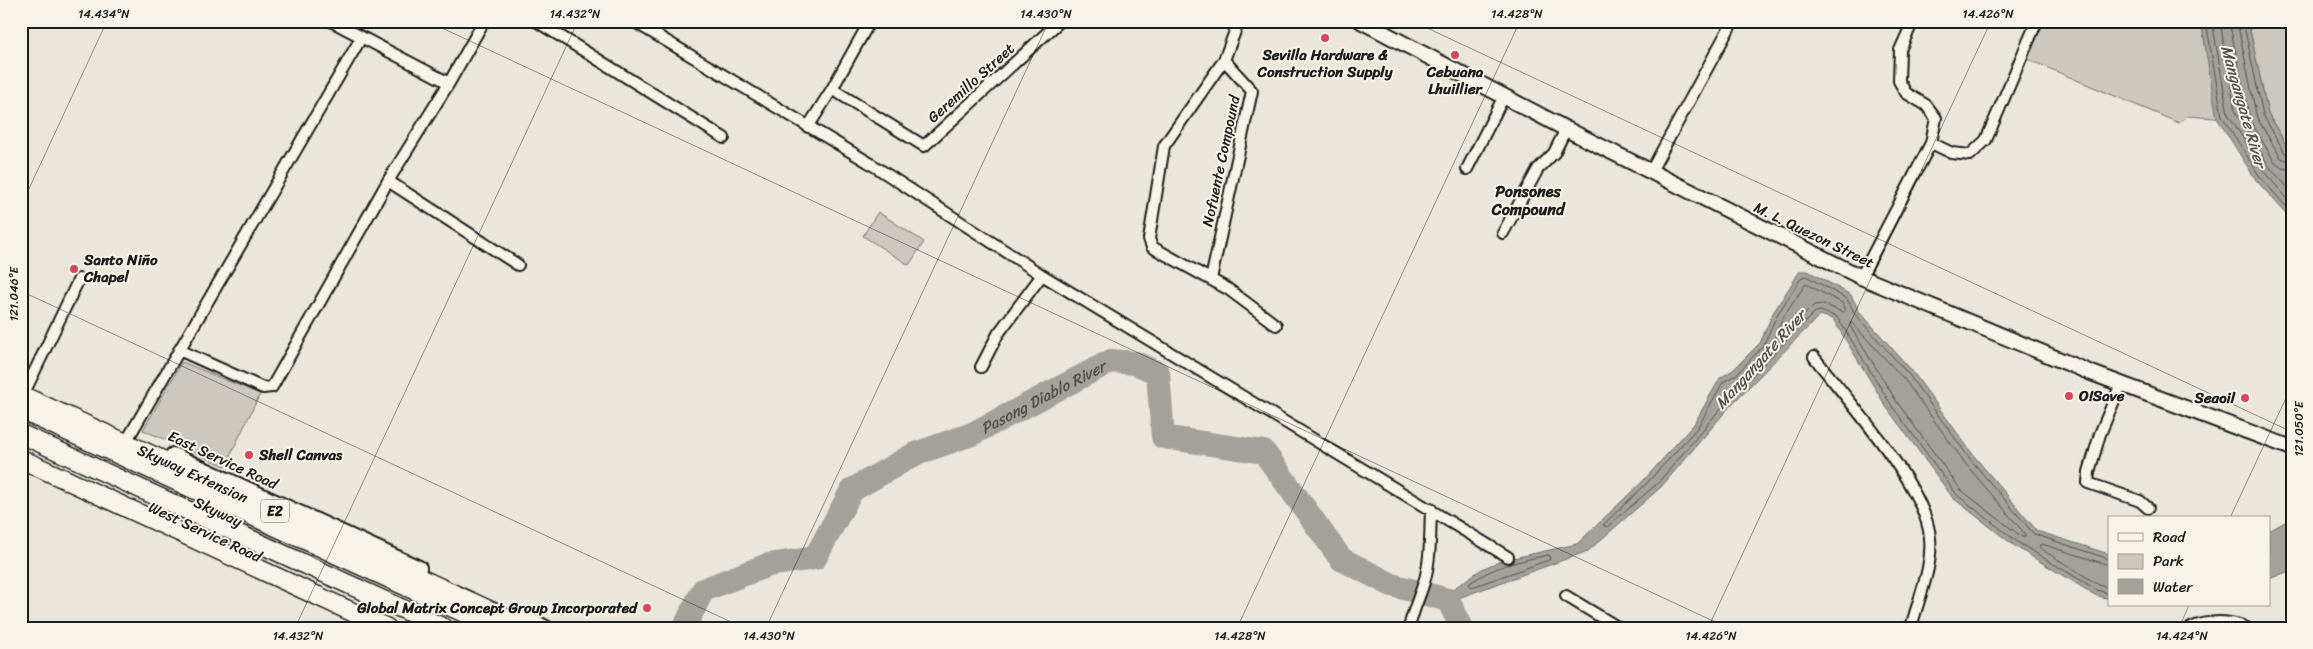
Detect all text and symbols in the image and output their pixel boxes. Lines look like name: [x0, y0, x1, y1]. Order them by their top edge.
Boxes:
text: 14.434°N: [78, 3, 130, 25]
text: 14.432°N: [550, 3, 601, 25]
text: 14.430°N: [1020, 3, 1072, 25]
text: 14.428°N: [1491, 3, 1543, 25]
text: 14.426°N: [1963, 3, 2014, 25]
marker: Sevilla Hardware & Construction Supply: [1319, 32, 1331, 44]
street label: Geremillo Street: [921, 36, 1021, 130]
place label: Sevilla Hardware & Construction Supply: [1257, 42, 1394, 85]
water label: Mangangate River: [2212, 42, 2276, 174]
marker: Cebuana Lhuillier: [1449, 49, 1461, 61]
place label: Cebuana Lhuillier: [1426, 59, 1484, 102]
street label: Nofuente Compound: [1194, 92, 1248, 229]
district label: Ponsones Compound: [1491, 177, 1566, 224]
street label: M. L. Quezon Street: [1749, 194, 1879, 276]
place label: Santo Niño Chapel: [83, 247, 158, 290]
marker: Santo Niño Chapel: [68, 263, 80, 275]
text: 121.046°E: [3, 265, 25, 321]
water label: Mangangate River: [1707, 300, 1816, 416]
water label: Pasong Diablo River: [975, 351, 1114, 442]
place label: O!Save: [2078, 383, 2125, 409]
place label: Seaoil: [2193, 385, 2236, 411]
marker: O!Save: [2063, 390, 2075, 402]
marker: Seaoil: [2239, 392, 2251, 404]
text: 121.050°E: [2288, 400, 2310, 457]
street label: East Service Road: [164, 423, 283, 497]
street label: Skyway Extension: [133, 437, 252, 511]
place label: Shell Canvas: [258, 442, 343, 468]
marker: Shell Canvas: [243, 449, 255, 461]
street label: Skyway: [189, 489, 247, 535]
street label: West Service Road: [144, 494, 267, 570]
road number: E2: [261, 500, 289, 522]
legend: [2108, 516, 2270, 606]
text: Road: [2153, 524, 2186, 550]
text: Park: [2153, 548, 2184, 574]
text: Water: [2153, 574, 2193, 600]
place label: Global Matrix Concept Group Incorporated: [356, 595, 639, 621]
marker: Global Matrix Concept Group Incorporated: [641, 602, 653, 614]
text: 14.432°N: [273, 625, 324, 647]
text: 14.430°N: [743, 625, 795, 647]
text: 14.428°N: [1214, 625, 1266, 647]
text: 14.426°N: [1686, 625, 1737, 647]
text: 14.424°N: [2156, 625, 2209, 647]

